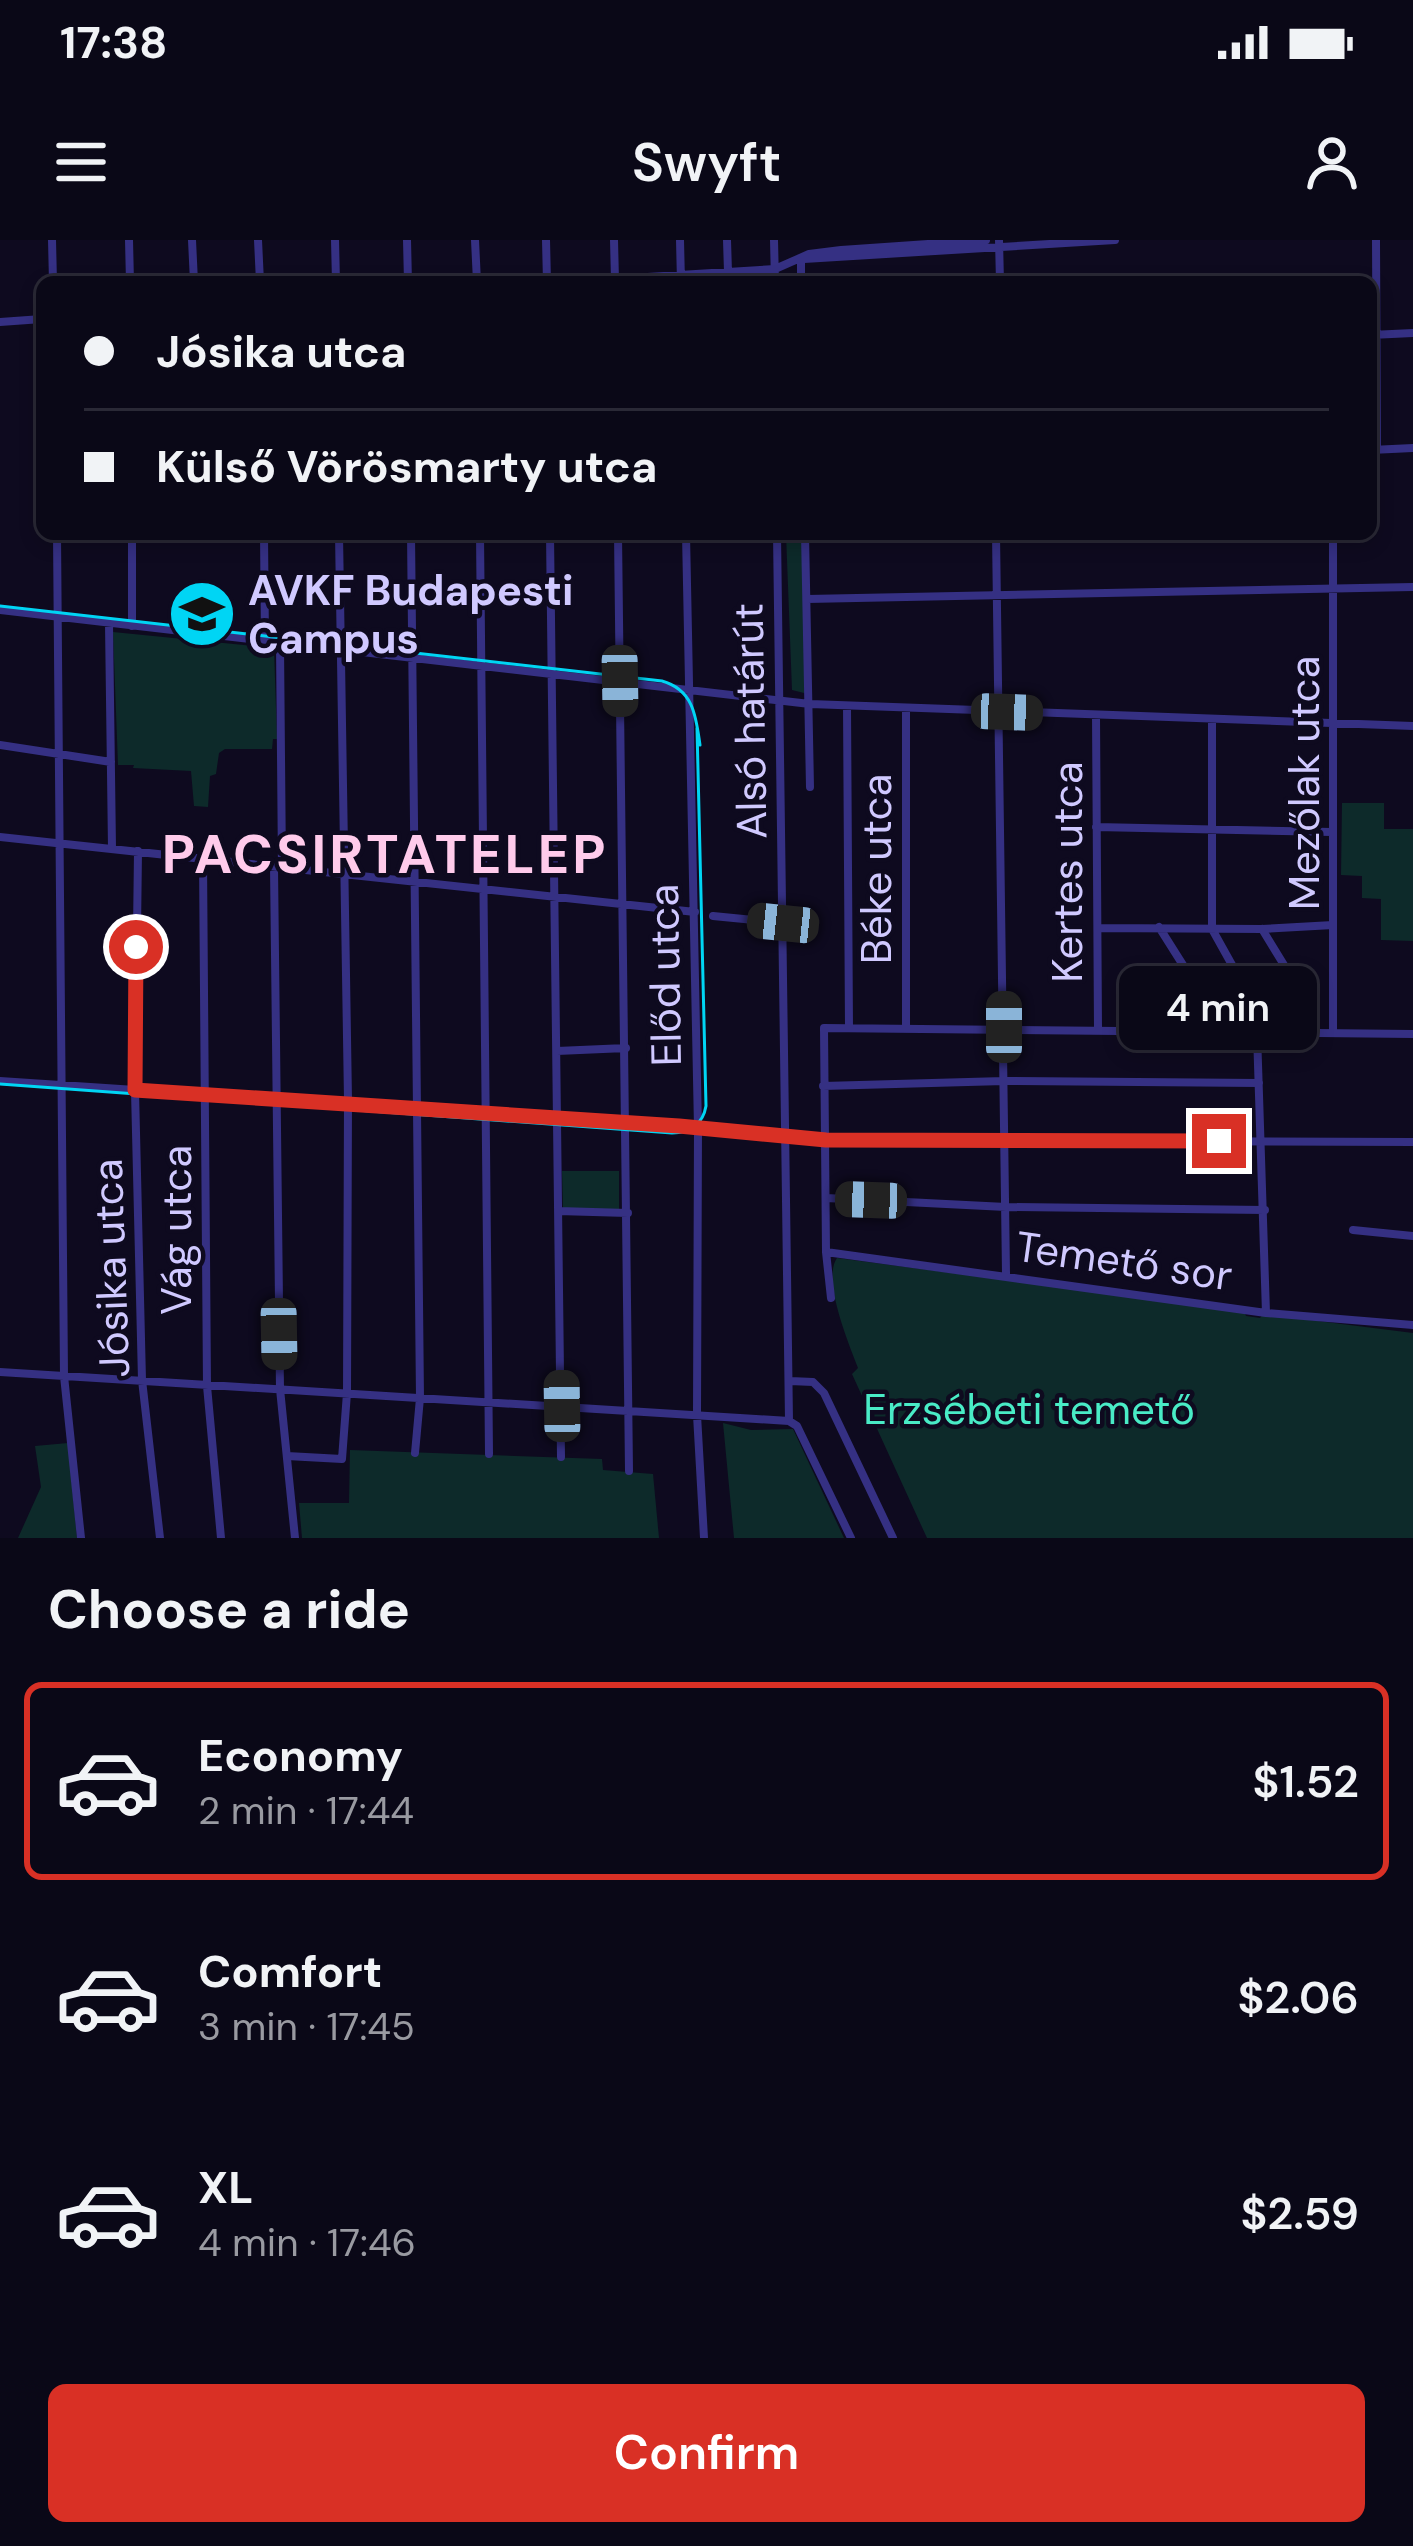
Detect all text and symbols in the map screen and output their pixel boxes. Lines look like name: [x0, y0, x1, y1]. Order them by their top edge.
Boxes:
text: 17:38: [60, 13, 168, 72]
text: Swyft: [632, 127, 781, 198]
icon: menu: [48, 129, 114, 195]
icon: person: [1299, 129, 1365, 195]
text: Jósika utca: [156, 322, 406, 381]
text: Külső Vörösmarty utca: [156, 437, 657, 496]
place label: AVKF Budapesti Campus: [248, 563, 573, 666]
school or university icon: AVKF Budapesti Campus: [167, 579, 237, 649]
street label: Alsó határút: [720, 602, 780, 840]
car: [601, 645, 639, 717]
street label: Mezőlak utca: [1277, 656, 1332, 910]
car: [970, 693, 1044, 731]
street label: Kertes utca: [1040, 761, 1095, 983]
street label: Béke utca: [849, 774, 904, 964]
district label: PACSIRTATELEP: [162, 819, 608, 890]
street label: Előd utca: [636, 883, 694, 1067]
car: [745, 901, 821, 945]
route start: [109, 920, 163, 974]
callout: 4 min: [1120, 967, 1318, 1051]
text: 4 min: [1166, 982, 1270, 1033]
car: [986, 991, 1022, 1063]
route end: [1192, 1114, 1246, 1168]
street label: Vág utca: [149, 1145, 204, 1315]
street label: Jósika utca: [80, 1158, 142, 1378]
car: [834, 1181, 908, 1219]
street label: Temető sor: [1012, 1219, 1236, 1303]
car: [260, 1298, 298, 1370]
car: [543, 1370, 581, 1442]
park label: Erzsébeti temető: [863, 1382, 1195, 1437]
text: Choose a ride: [48, 1574, 410, 1645]
text: Economy: [198, 1726, 403, 1785]
icon: car: [54, 1727, 162, 1835]
text: $1.52: [1253, 1752, 1359, 1811]
text: 2 min · 17:44: [198, 1785, 414, 1836]
text: Comfort: [198, 1942, 382, 2001]
icon: car: [54, 1943, 162, 2051]
text: $2.06: [1237, 1968, 1359, 2027]
text: 3 min · 17:45: [198, 2001, 415, 2052]
text: XL: [198, 2158, 253, 2217]
icon: car: [54, 2159, 162, 2267]
text: $2.59: [1240, 2184, 1359, 2243]
text: 4 min · 17:46: [198, 2217, 416, 2268]
button: Confirm: [48, 2384, 1365, 2522]

